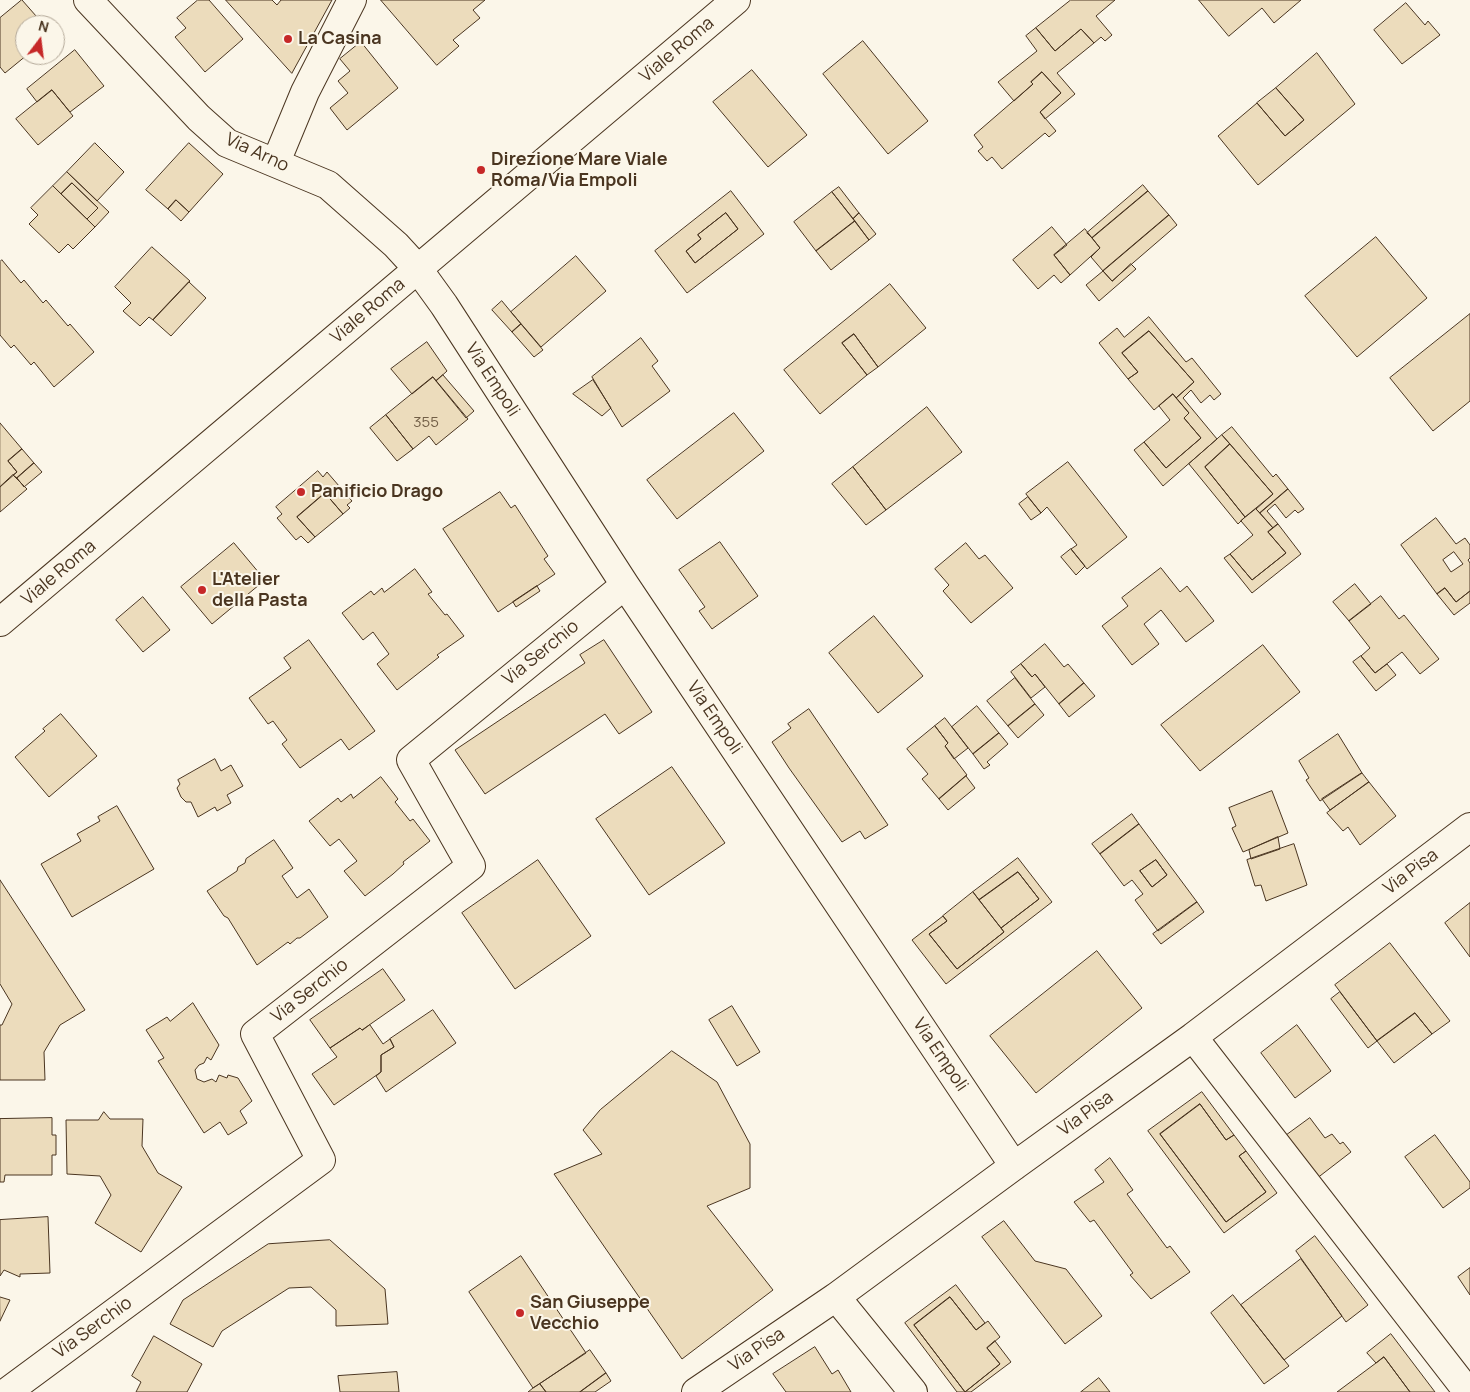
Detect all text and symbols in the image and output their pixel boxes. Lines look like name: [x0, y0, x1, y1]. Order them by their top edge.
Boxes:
street label: Viale Roma: [635, 13, 719, 87]
north arrow: [15, 15, 65, 65]
text: N: [36, 16, 51, 36]
place label: La Casina: [298, 28, 382, 50]
marker: La Casina: [282, 33, 294, 45]
street label: Via Arno: [222, 129, 292, 177]
place label: Direzione Mare Viale Roma/Via Empoli: [491, 149, 667, 192]
marker: Direzione Mare Viale Roma/Via Empoli: [475, 164, 487, 176]
street label: Viale Roma: [326, 274, 410, 348]
street label: Via Empoli: [460, 339, 524, 421]
house number: 355: [413, 414, 439, 432]
place label: Panificio Drago: [311, 481, 443, 503]
marker: Panificio Drago: [295, 486, 307, 498]
street label: Viale Roma: [17, 536, 101, 610]
place label: L'Atelier della Pasta: [212, 569, 308, 612]
marker: L'Atelier della Pasta: [196, 584, 208, 596]
street label: Via Serchio: [499, 616, 583, 690]
street label: Via Empoli: [682, 677, 746, 759]
street label: Via Pisa: [1379, 844, 1443, 900]
street label: Via Serchio: [267, 954, 353, 1028]
street label: Via Empoli: [908, 1014, 972, 1096]
street label: Via Pisa: [1054, 1087, 1118, 1141]
street label: Via Serchio: [50, 1292, 136, 1364]
place label: San Giuseppe Vecchio: [530, 1292, 650, 1335]
marker: San Giuseppe Vecchio: [514, 1307, 526, 1319]
street label: Via Pisa: [725, 1323, 789, 1377]

